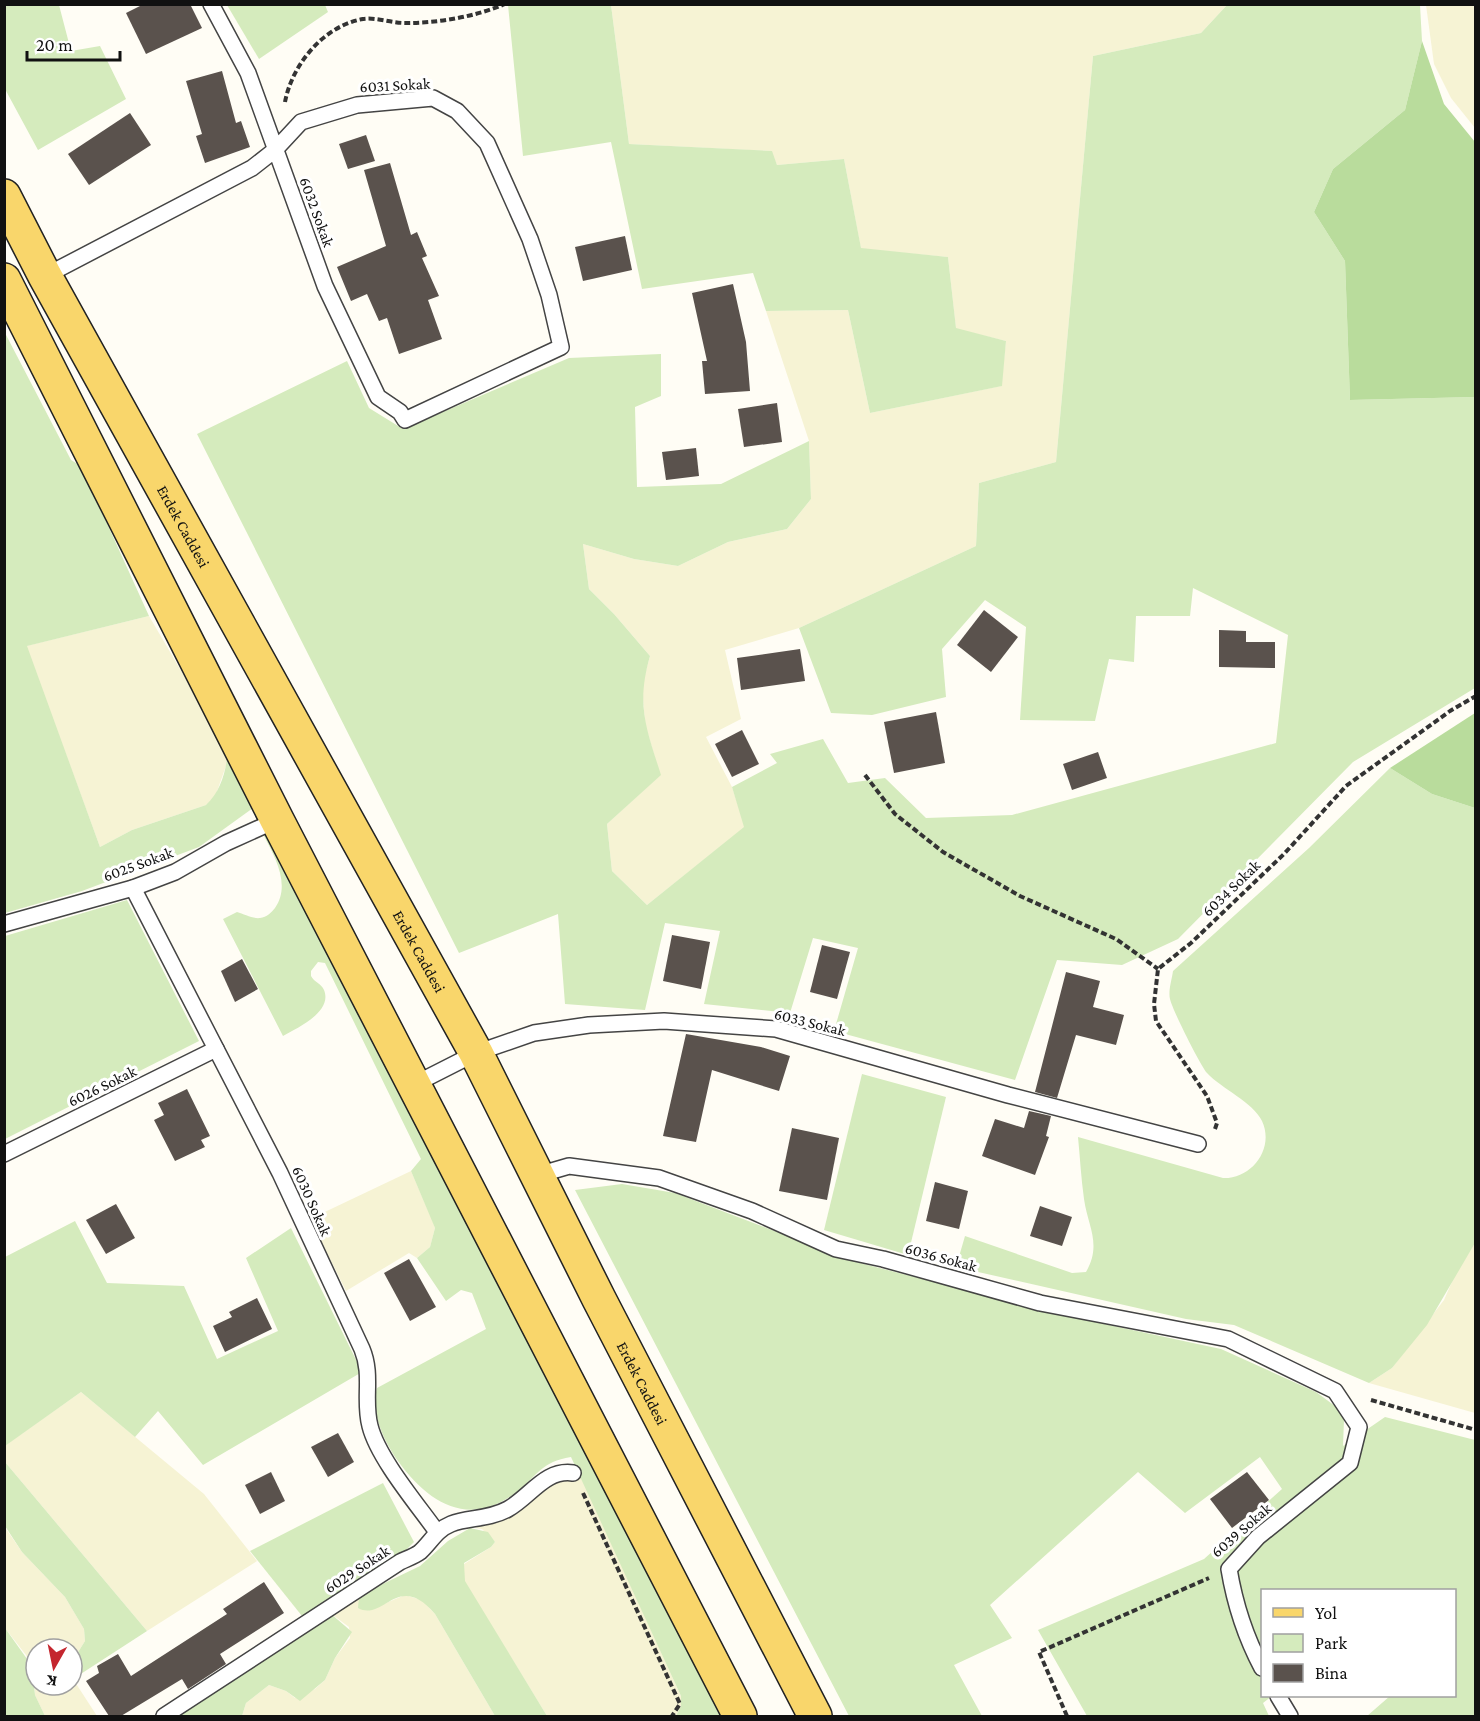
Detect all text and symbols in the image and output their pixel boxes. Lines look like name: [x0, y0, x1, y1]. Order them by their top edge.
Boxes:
scale bar: [27, 24, 120, 62]
text: 20 m: [36, 35, 73, 55]
street label: 6031 Sokak: [359, 75, 431, 95]
street label: 6032 Sokak: [296, 175, 338, 250]
street label: Erdek Caddesi: [154, 482, 213, 570]
street label: 6025 Sokak: [101, 843, 176, 885]
street label: 6034 Sokak: [1199, 856, 1264, 920]
street label: Erdek Caddesi: [390, 907, 449, 995]
street label: 6033 Sokak: [772, 1005, 848, 1039]
street label: 6026 Sokak: [65, 1062, 139, 1110]
street label: 6030 Sokak: [289, 1163, 335, 1239]
street label: 6036 Sokak: [903, 1239, 979, 1275]
street label: Erdek Caddesi: [614, 1339, 671, 1427]
street label: 6039 Sokak: [1208, 1499, 1275, 1561]
street label: 6029 Sokak: [321, 1542, 393, 1596]
legend: [1261, 1589, 1456, 1697]
text: Yol: [1315, 1603, 1337, 1623]
text: Park: [1315, 1633, 1347, 1653]
north arrow: [24, 1637, 84, 1697]
text: Bina: [1315, 1663, 1348, 1683]
text: K: [45, 1672, 58, 1691]

